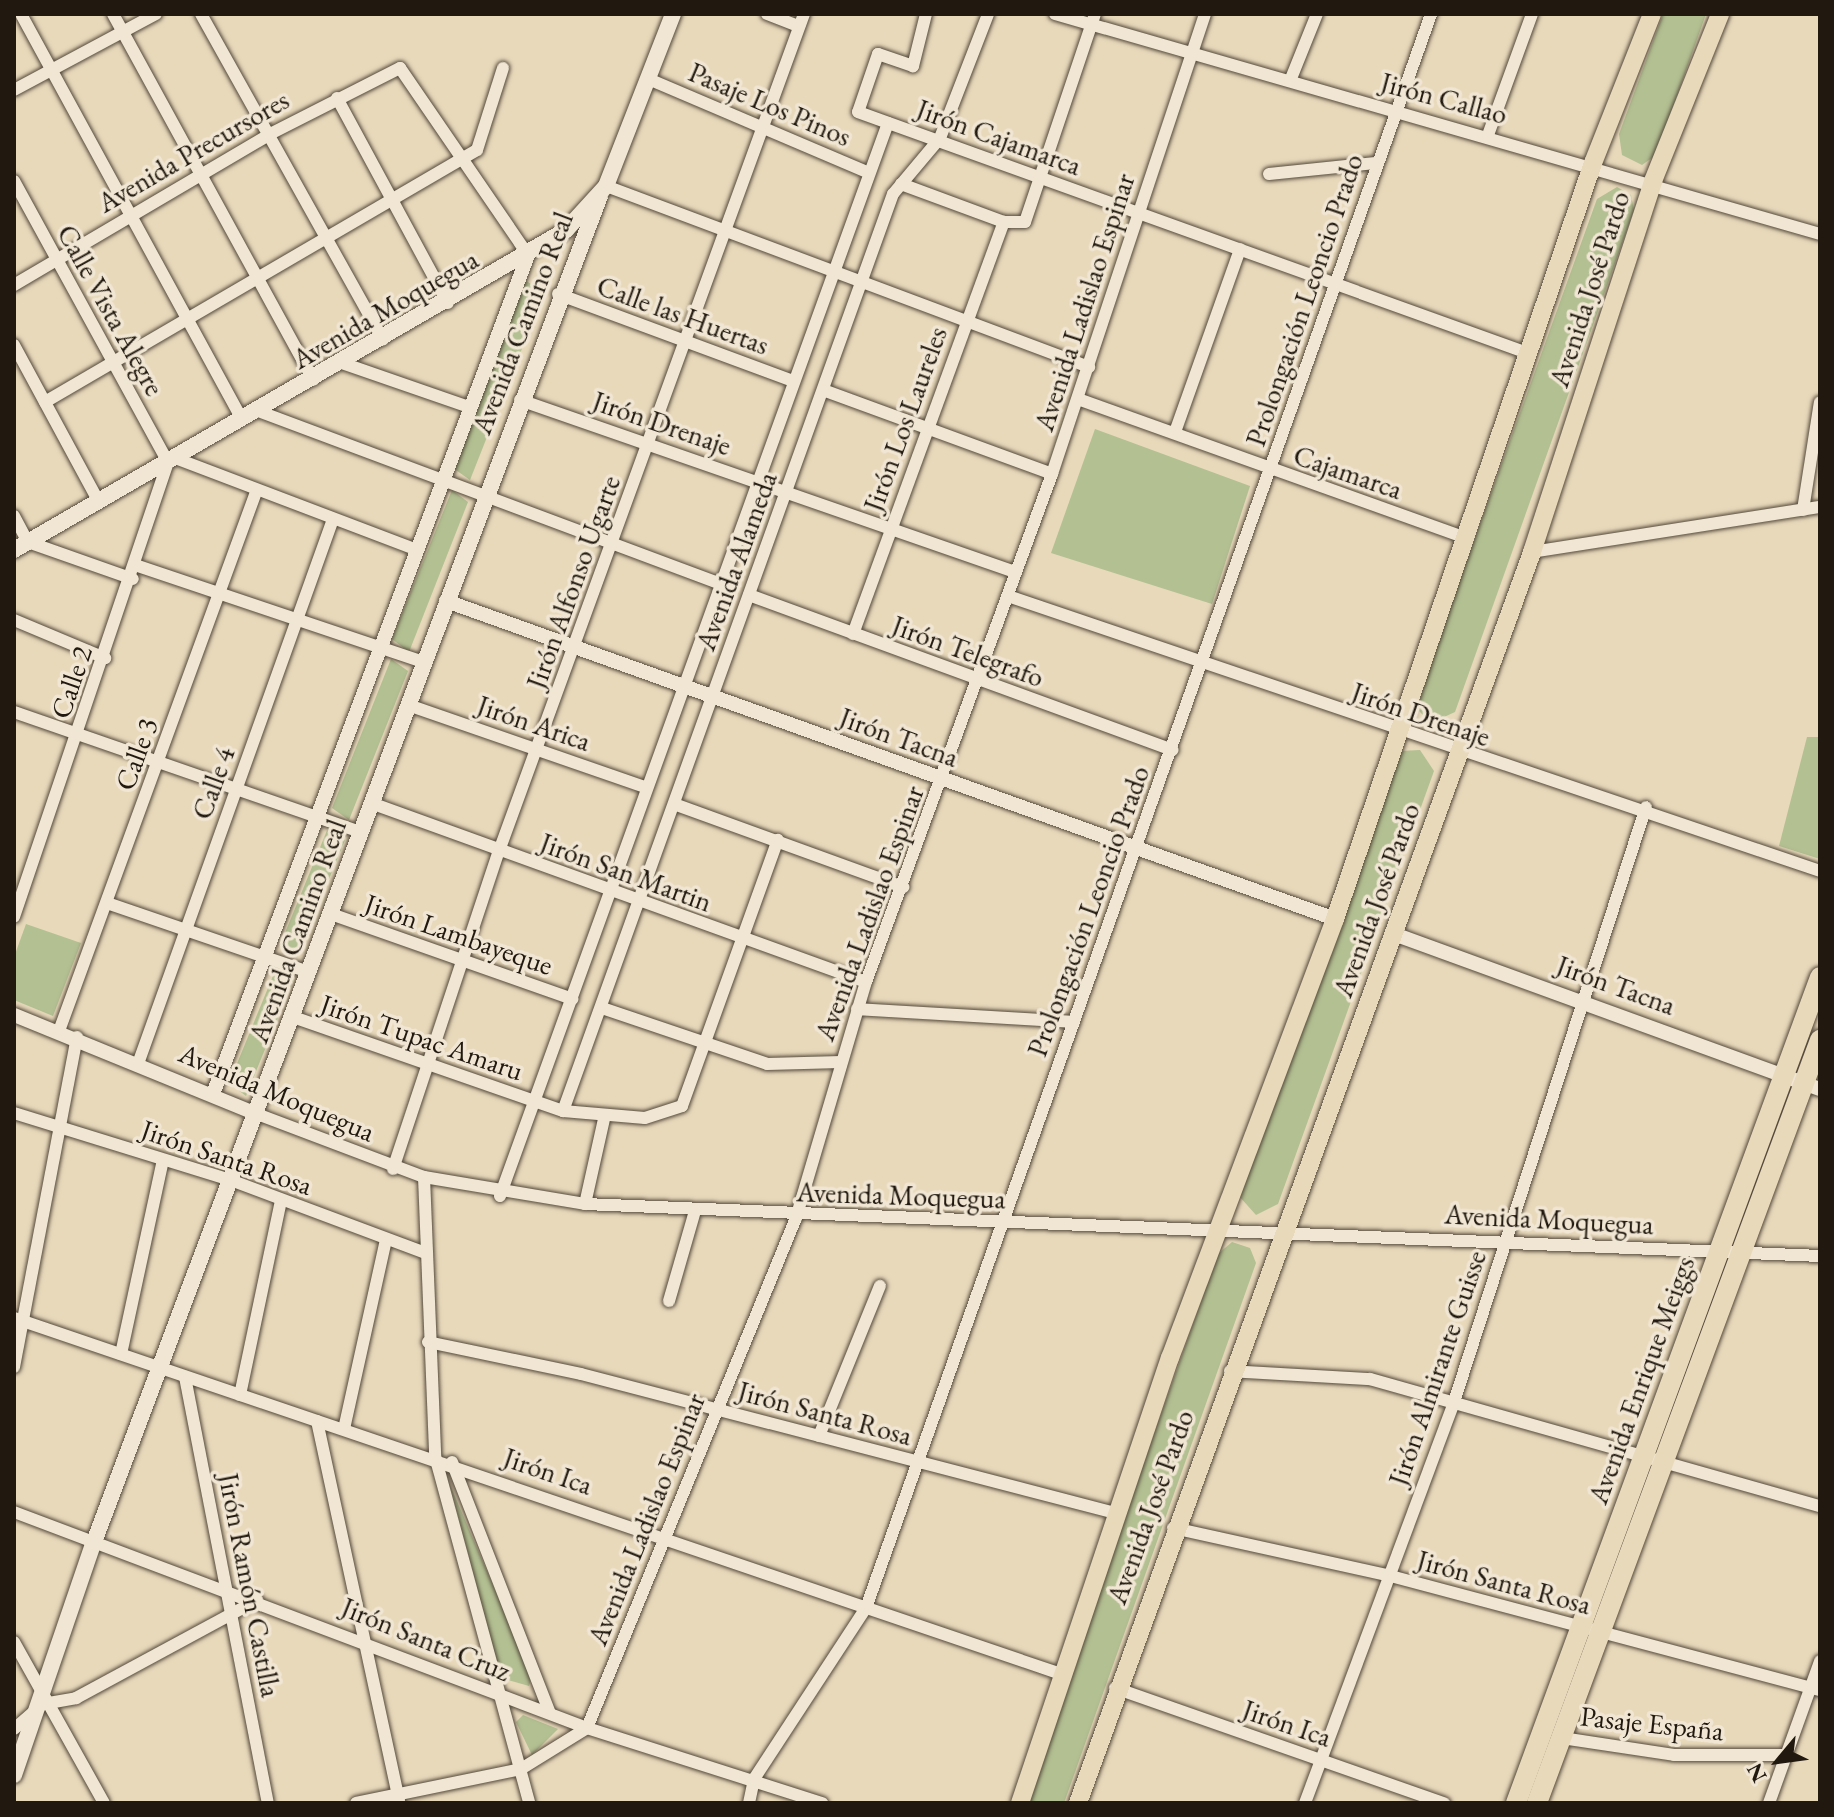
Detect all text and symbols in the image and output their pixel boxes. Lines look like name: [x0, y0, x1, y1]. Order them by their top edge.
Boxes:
street label: Pasaje Los Pinos: [684, 55, 856, 153]
street label: Jirón Callao: [1377, 65, 1511, 131]
street label: Avenida Precursores: [91, 83, 295, 219]
street label: Jirón Cajamarca: [912, 92, 1086, 182]
street label: Prolongación Leoncio Prado: [1238, 149, 1370, 451]
street label: Avenida Ladislao Espinar: [1026, 169, 1142, 435]
street label: Avenida José Pardo: [1541, 187, 1637, 391]
street label: Avenida Camino Real: [464, 207, 580, 439]
street label: Calle Vista Alegre: [50, 219, 172, 401]
street label: Avenida Moquegua: [286, 242, 484, 376]
street label: Calle las Huertas: [593, 268, 773, 362]
street label: Jirón Los Laureles: [856, 322, 954, 516]
street label: Jirón Drenaje: [588, 384, 736, 462]
street label: Cajamarca: [1289, 438, 1407, 506]
street label: Avenida Alameda: [688, 467, 784, 655]
street label: Jirón Alfonso Ugarte: [519, 471, 627, 693]
street label: Jirón Telegrafo: [887, 608, 1049, 694]
street label: Calle 2: [43, 641, 99, 723]
street label: Jirón Drenaje: [1347, 675, 1495, 753]
street label: Jirón Arica: [473, 688, 595, 758]
street label: Jirón Tacna: [835, 700, 963, 774]
street label: Calle 3: [107, 713, 165, 795]
street label: Calle 4: [184, 742, 242, 824]
street label: Prolongación Leoncio Prado: [1020, 761, 1156, 1061]
street label: Avenida Ladislao Espinar: [807, 781, 931, 1045]
street label: Avenida José Pardo: [1325, 798, 1427, 1002]
street label: Avenida Camino Real: [241, 815, 353, 1047]
street label: Jirón San Martin: [536, 825, 716, 919]
street label: Jirón Lambayeque: [361, 886, 557, 982]
street label: Jirón Tacna: [1552, 948, 1680, 1022]
street label: Jirón Tupac Amaru: [316, 987, 528, 1087]
street label: Avenida Moquegua: [174, 1036, 380, 1148]
street label: Jirón Santa Rosa: [137, 1112, 317, 1202]
street label: Avenida Moquegua: [796, 1175, 1006, 1215]
street label: Avenida Moquegua: [1444, 1197, 1654, 1241]
street label: Jirón Almirante Guisse: [1381, 1246, 1493, 1490]
street label: Avenida Enrique Meiggs: [1581, 1252, 1701, 1508]
street label: Jirón Santa Rosa: [734, 1374, 916, 1452]
street label: Avenida Ladislao Espinar: [580, 1388, 712, 1650]
street label: Avenida José Pardo: [1099, 1405, 1201, 1609]
street label: Jirón Ica: [499, 1440, 597, 1502]
street label: Jirón Ramón Castilla: [212, 1470, 288, 1700]
street label: Jirón Santa Rosa: [1413, 1543, 1595, 1621]
street label: Jirón Santa Cruz: [337, 1590, 515, 1688]
street label: Jirón Ica: [1238, 1692, 1336, 1754]
street label: Pasaje España: [1579, 1699, 1725, 1747]
north arrow: [1738, 1721, 1818, 1801]
text: N: [1740, 1758, 1774, 1788]

